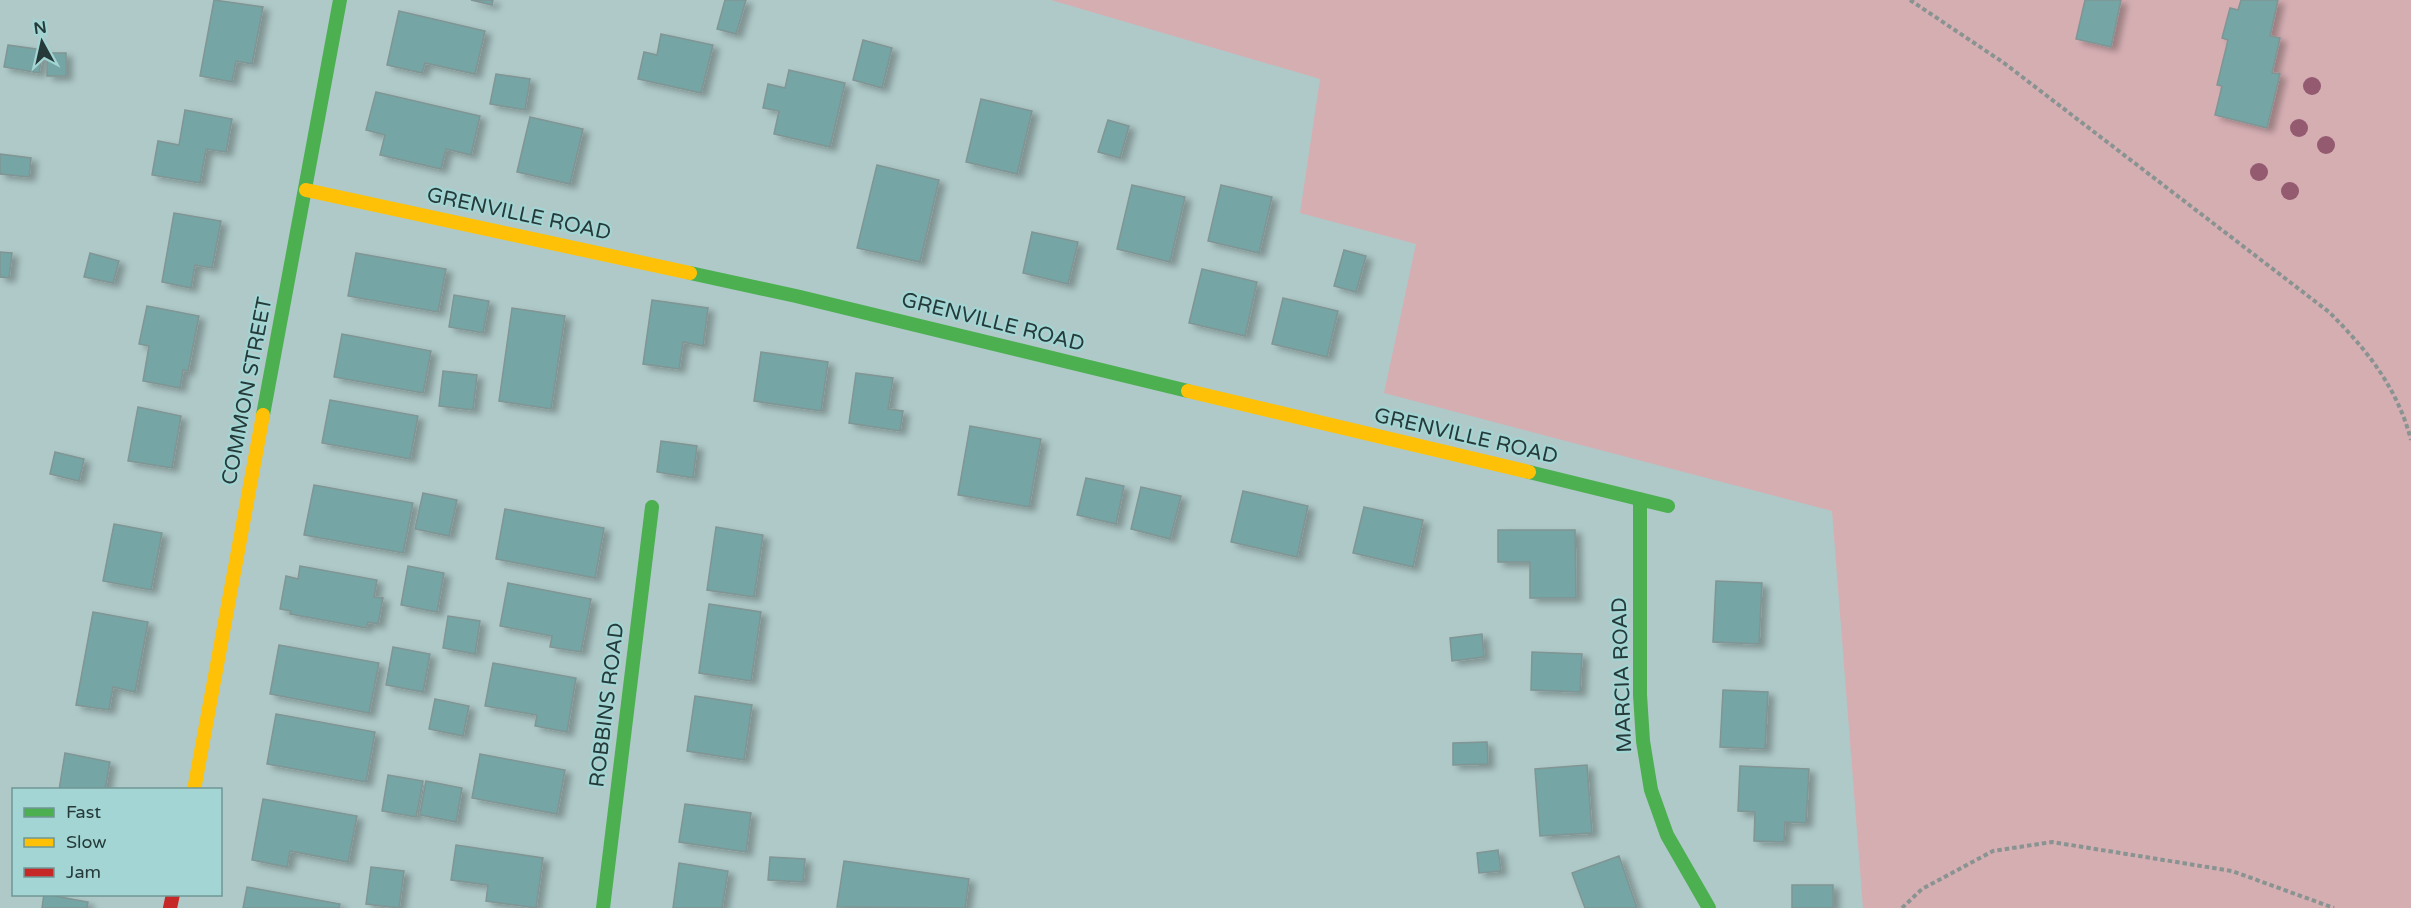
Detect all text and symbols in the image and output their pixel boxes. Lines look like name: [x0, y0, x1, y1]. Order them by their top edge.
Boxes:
north arrow: [12, 12, 72, 72]
text: N: [32, 17, 48, 39]
street label: GRENVILLE ROAD: [425, 182, 613, 246]
street label: GRENVILLE ROAD: [899, 287, 1087, 357]
street label: COMMON STREET: [217, 295, 277, 487]
street label: GRENVILLE ROAD: [1372, 403, 1560, 469]
street label: MARCIA ROAD: [1607, 597, 1637, 753]
street label: ROBBINS ROAD: [585, 621, 629, 789]
legend: [12, 788, 222, 896]
text: Fast: [66, 801, 101, 823]
text: Slow: [66, 831, 107, 853]
text: Jam: [66, 861, 101, 883]

